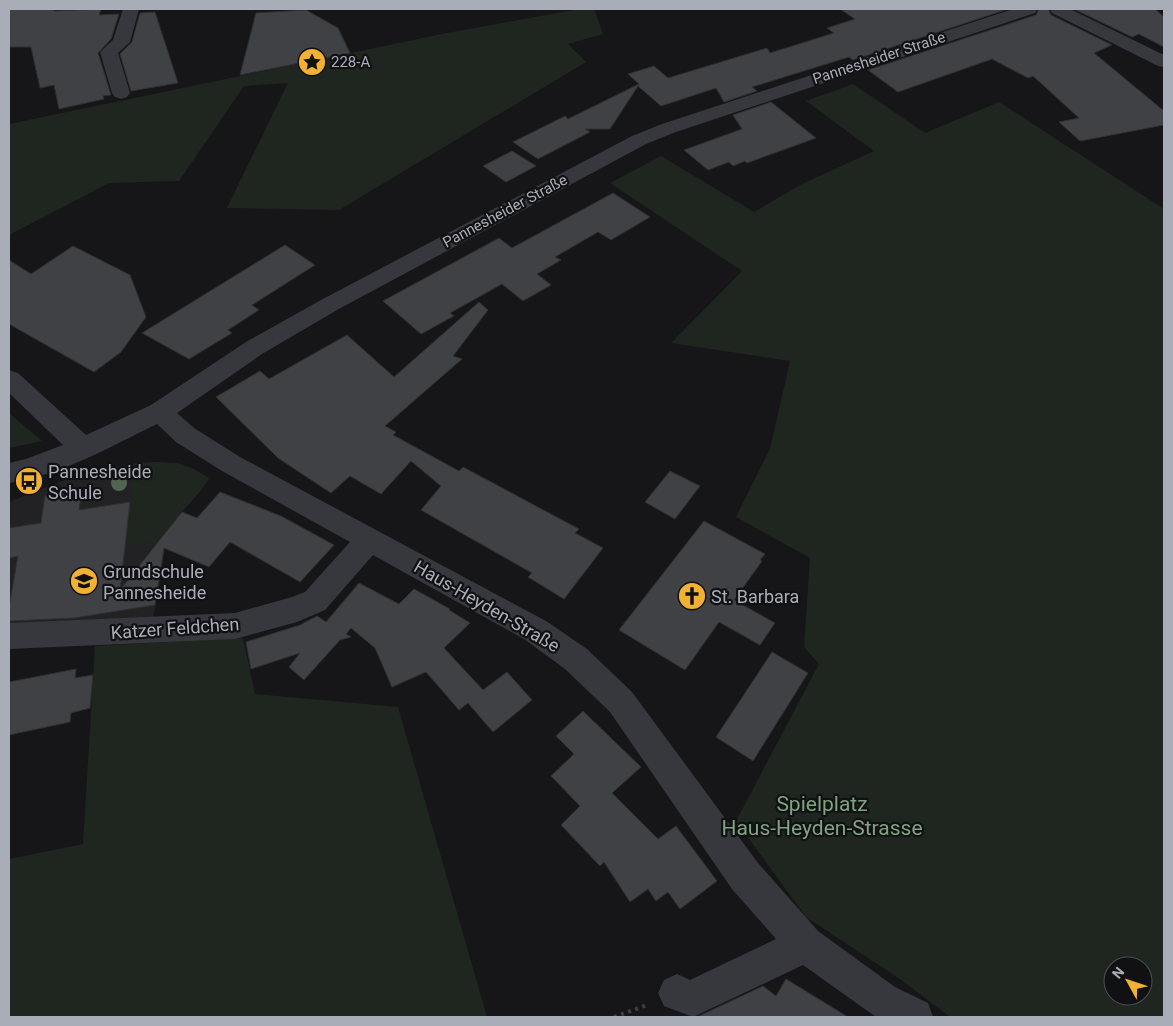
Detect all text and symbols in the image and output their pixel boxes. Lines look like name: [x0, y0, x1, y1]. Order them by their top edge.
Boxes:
street label: Pannesheider Straße: [810, 28, 948, 88]
place icon: 228-A: [297, 47, 327, 77]
place label: 228-A: [331, 53, 370, 71]
street label: Pannesheider Straße: [440, 171, 570, 251]
place label: Pannesheide Schule: [48, 461, 151, 503]
bus stop icon: Pannesheide Schule: [14, 466, 44, 496]
street label: Haus-Heyden-Straße: [411, 556, 563, 656]
place label: Grundschule Pannesheide: [103, 561, 206, 603]
school or university icon: Grundschule Pannesheide: [69, 566, 99, 596]
church icon: St. Barbara: [677, 581, 707, 611]
place label: St. Barbara: [711, 586, 799, 607]
street label: Katzer Feldchen: [110, 613, 240, 643]
park label: Spielplatz Haus-Heyden-Strasse: [721, 792, 923, 840]
north arrow: [1103, 956, 1153, 1006]
text: N: [1109, 964, 1127, 982]

